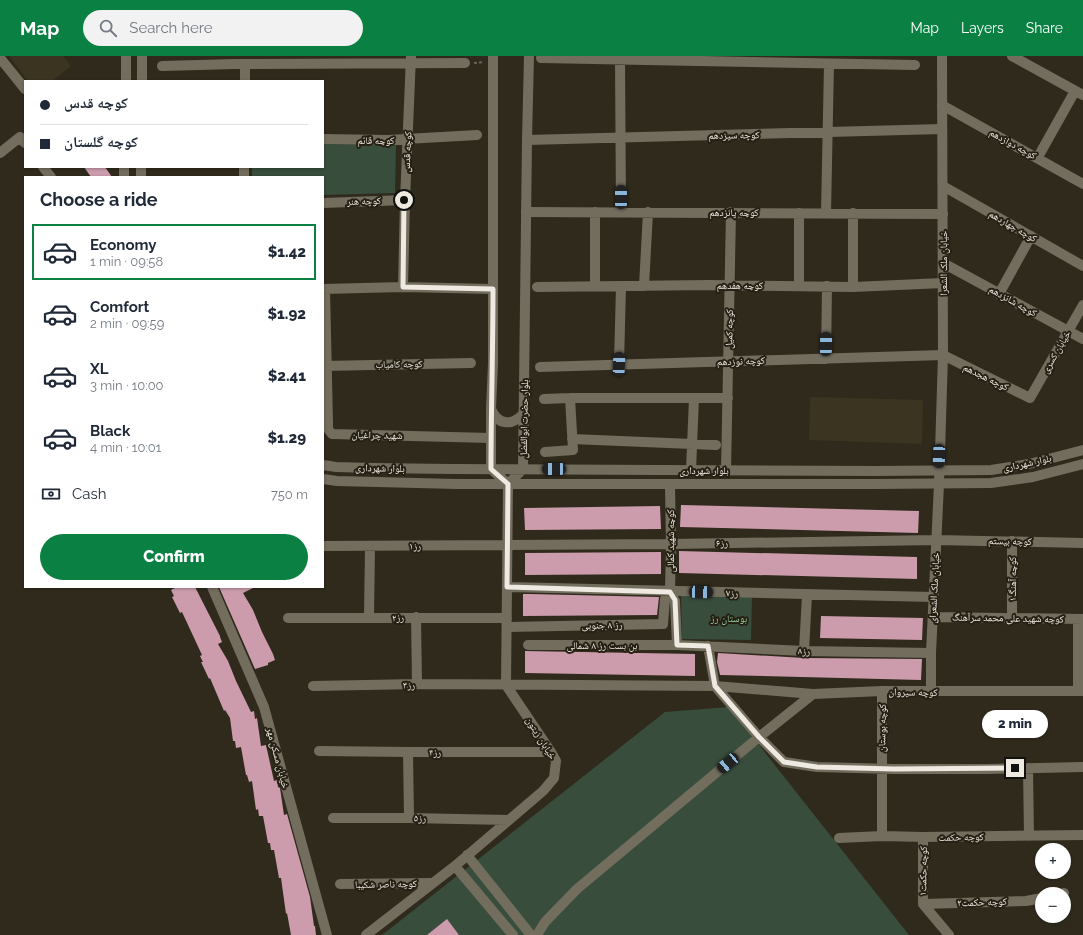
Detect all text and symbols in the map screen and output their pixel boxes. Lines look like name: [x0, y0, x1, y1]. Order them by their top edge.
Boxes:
search box: [83, 10, 363, 46]
text: Map: [20, 17, 59, 39]
icon: search: [97, 17, 119, 39]
text: Search here: [129, 19, 213, 37]
text: Map: [911, 20, 939, 36]
text: Layers: [961, 20, 1004, 36]
text: Share: [1026, 20, 1063, 36]
text: کوچه قدس: [64, 94, 128, 112]
street label: کوچه دوازدهم: [987, 127, 1038, 163]
street label: کوچه سیزدهم: [708, 129, 760, 143]
street label: کوچه قدس: [400, 131, 415, 173]
text: کوچه گلستان: [64, 133, 138, 151]
street label: کوچه قائم: [357, 135, 395, 148]
car: [615, 185, 627, 209]
text: Choose a ride: [40, 189, 158, 210]
route start: [395, 191, 413, 209]
street label: کوچه هنر: [346, 195, 381, 208]
street label: کوچه پانزدهم: [709, 207, 759, 220]
street label: کوچه چهاردهم: [986, 208, 1039, 246]
street label: خیابان ملک الشعرا: [938, 230, 950, 296]
icon: car: [42, 234, 78, 270]
text: Economy: [90, 236, 157, 254]
text: $1.42: [268, 243, 306, 261]
text: 1 min · 09:58: [90, 254, 163, 269]
street label: کوچه هفدهم: [717, 280, 763, 293]
street label: کوچه شانزدهم: [986, 283, 1039, 320]
icon: car: [42, 296, 78, 332]
text: Comfort: [90, 298, 149, 316]
text: $1.92: [267, 305, 306, 323]
street label: کوچه کمیل: [723, 309, 736, 349]
text: 2 min · 09:59: [90, 316, 164, 331]
street label: خیابان کسری: [1039, 328, 1074, 376]
car: [820, 332, 832, 356]
car: [613, 352, 625, 376]
street label: کوچه نوزدهم: [717, 355, 765, 369]
icon: car: [42, 358, 78, 394]
street label: کوچه کامیاب: [375, 358, 423, 371]
text: XL: [90, 360, 108, 378]
street label: کوچه هجدهم: [961, 361, 1010, 395]
text: $2.41: [268, 367, 306, 385]
text: 3 min · 10:00: [90, 378, 164, 393]
street label: بلوار حضرت ابوالفضل: [518, 379, 531, 459]
icon: car: [42, 420, 78, 456]
text: Black: [90, 422, 130, 440]
text: $1.29: [267, 429, 306, 447]
street label: شهید چراغیان: [351, 429, 403, 442]
text: 4 min · 10:01: [90, 440, 161, 455]
car: [933, 444, 945, 468]
street label: بلوار شهرداری: [1002, 452, 1053, 475]
street label: بلوار شهرداری: [355, 462, 405, 475]
car: [542, 463, 566, 475]
street label: بلوار شهرداری: [679, 465, 729, 477]
icon: cash: [40, 483, 62, 505]
text: Cash: [72, 485, 106, 503]
text: 750 m: [271, 487, 308, 502]
street label: کوچه شهید کمالی: [665, 509, 677, 573]
button: Confirm: [40, 534, 308, 580]
street label: کوچه بیستم: [988, 535, 1032, 549]
street label: رز۶: [716, 537, 728, 549]
street label: رز۱: [409, 540, 421, 552]
street label: خیابان ملک الشعرای: [927, 551, 942, 624]
street label: کوچه آهنگ۱: [1007, 557, 1018, 601]
car: [689, 586, 713, 598]
street label: رز۷: [726, 587, 738, 599]
street label: رز۲: [392, 612, 404, 623]
street label: کوچه شهید علی محمد سرآهنگ: [952, 612, 1064, 625]
park label: بوستان رز: [710, 613, 747, 625]
street label: رز ۸ جنوبی: [581, 619, 623, 632]
street label: بن بست رز ۸ شمالی: [567, 640, 638, 652]
street label: رز۸: [798, 645, 810, 657]
street label: رز۳: [403, 679, 415, 691]
street label: کوچه سیروان: [888, 686, 938, 699]
street label: کوچه بوستان: [876, 704, 889, 752]
callout: 2 min: [982, 710, 1048, 738]
street label: خیابان زیتون: [523, 715, 559, 762]
text: 2 min: [998, 716, 1032, 731]
street label: خیابان مسکن مهر: [263, 725, 292, 791]
street label: رز۴: [429, 747, 441, 758]
car: [715, 751, 741, 775]
route end: [1006, 759, 1024, 777]
street label: رز۵: [414, 812, 426, 824]
street label: کوچه حکمت: [938, 831, 984, 844]
map controls: [1035, 843, 1071, 923]
button: +: [1035, 843, 1071, 879]
street label: کوچه حکمت۱: [917, 846, 930, 896]
street label: کوچه ناصر شکیبا: [355, 878, 417, 891]
button: −: [1035, 887, 1071, 923]
street label: کوچه حکمت۲: [957, 896, 1007, 909]

